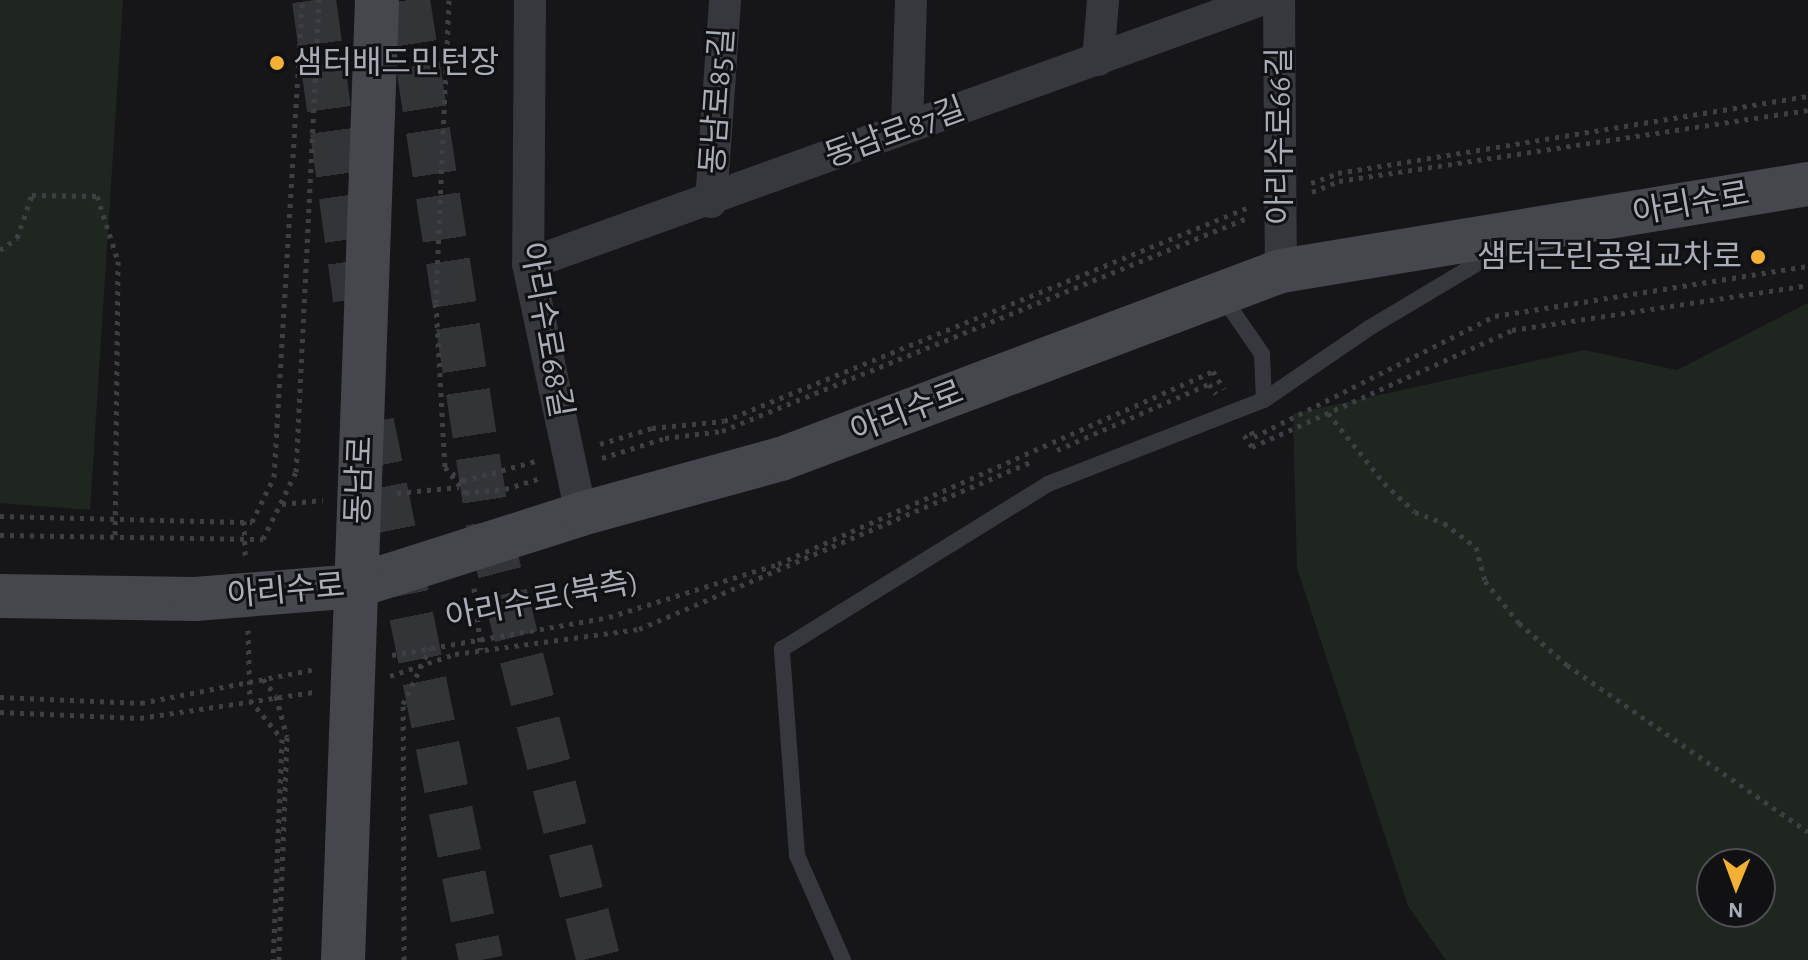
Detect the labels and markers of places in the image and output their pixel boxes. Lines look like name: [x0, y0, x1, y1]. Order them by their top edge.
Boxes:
place label: 샘터배드민턴장: [293, 44, 499, 82]
marker: 샘터배드민턴장: [268, 54, 286, 72]
place label: 샘터근린공원교차로: [1477, 238, 1742, 276]
marker: 샘터근린공원교차로: [1749, 248, 1767, 266]

